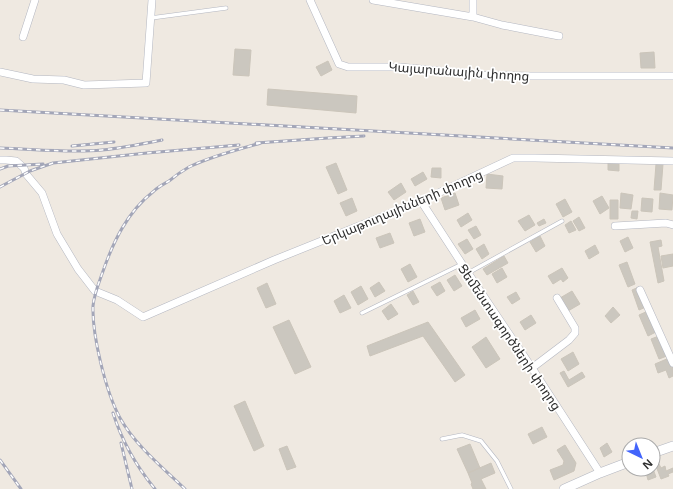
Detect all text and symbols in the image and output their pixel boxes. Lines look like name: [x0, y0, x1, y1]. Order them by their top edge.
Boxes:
street label: Կայարանային փողոց: [388, 57, 530, 85]
street label: Երկաթուղայինների փողոց: [319, 165, 485, 249]
street label: Ցեմենտագործների փողոց: [454, 260, 566, 414]
north arrow: [621, 437, 661, 477]
text: N: [640, 456, 657, 473]

